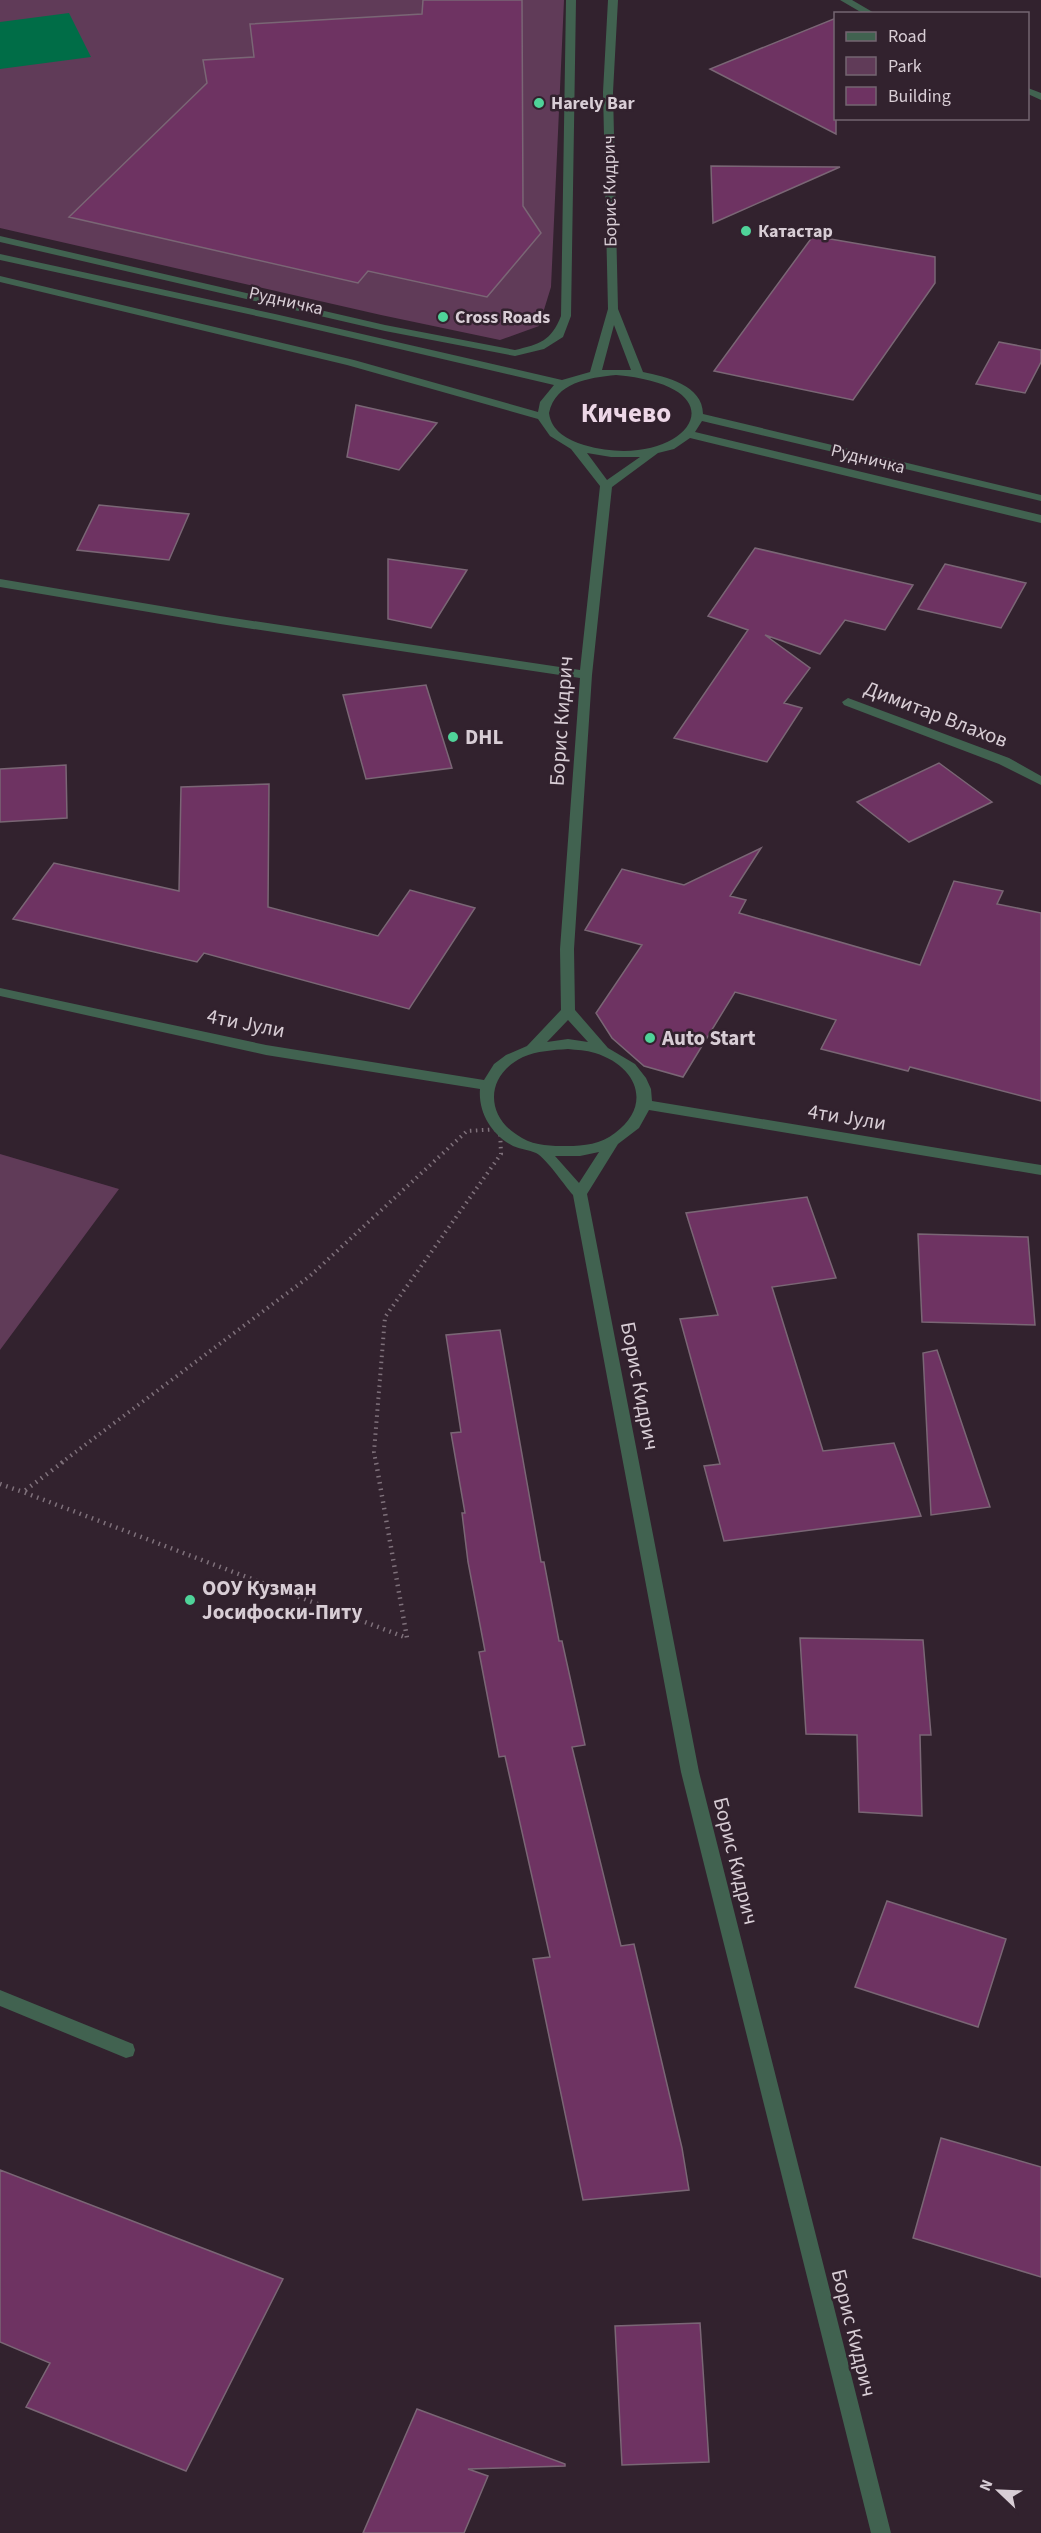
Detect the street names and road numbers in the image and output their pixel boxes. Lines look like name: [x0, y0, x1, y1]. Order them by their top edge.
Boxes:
street label: Борис Кидрич: [597, 135, 623, 247]
street label: Рудничка: [246, 280, 326, 322]
street label: Рудничка: [828, 438, 908, 480]
street label: Борис Кидрич: [541, 655, 581, 787]
street label: Димитар Влахов: [860, 673, 1012, 755]
street label: 4ти Јули: [204, 1001, 288, 1045]
street label: 4ти Јули: [806, 1096, 888, 1138]
street label: Борис Кидрич: [613, 1319, 667, 1453]
street label: Борис Кидрич: [706, 1794, 766, 1928]
street label: Борис Кидрич: [824, 2266, 884, 2400]

